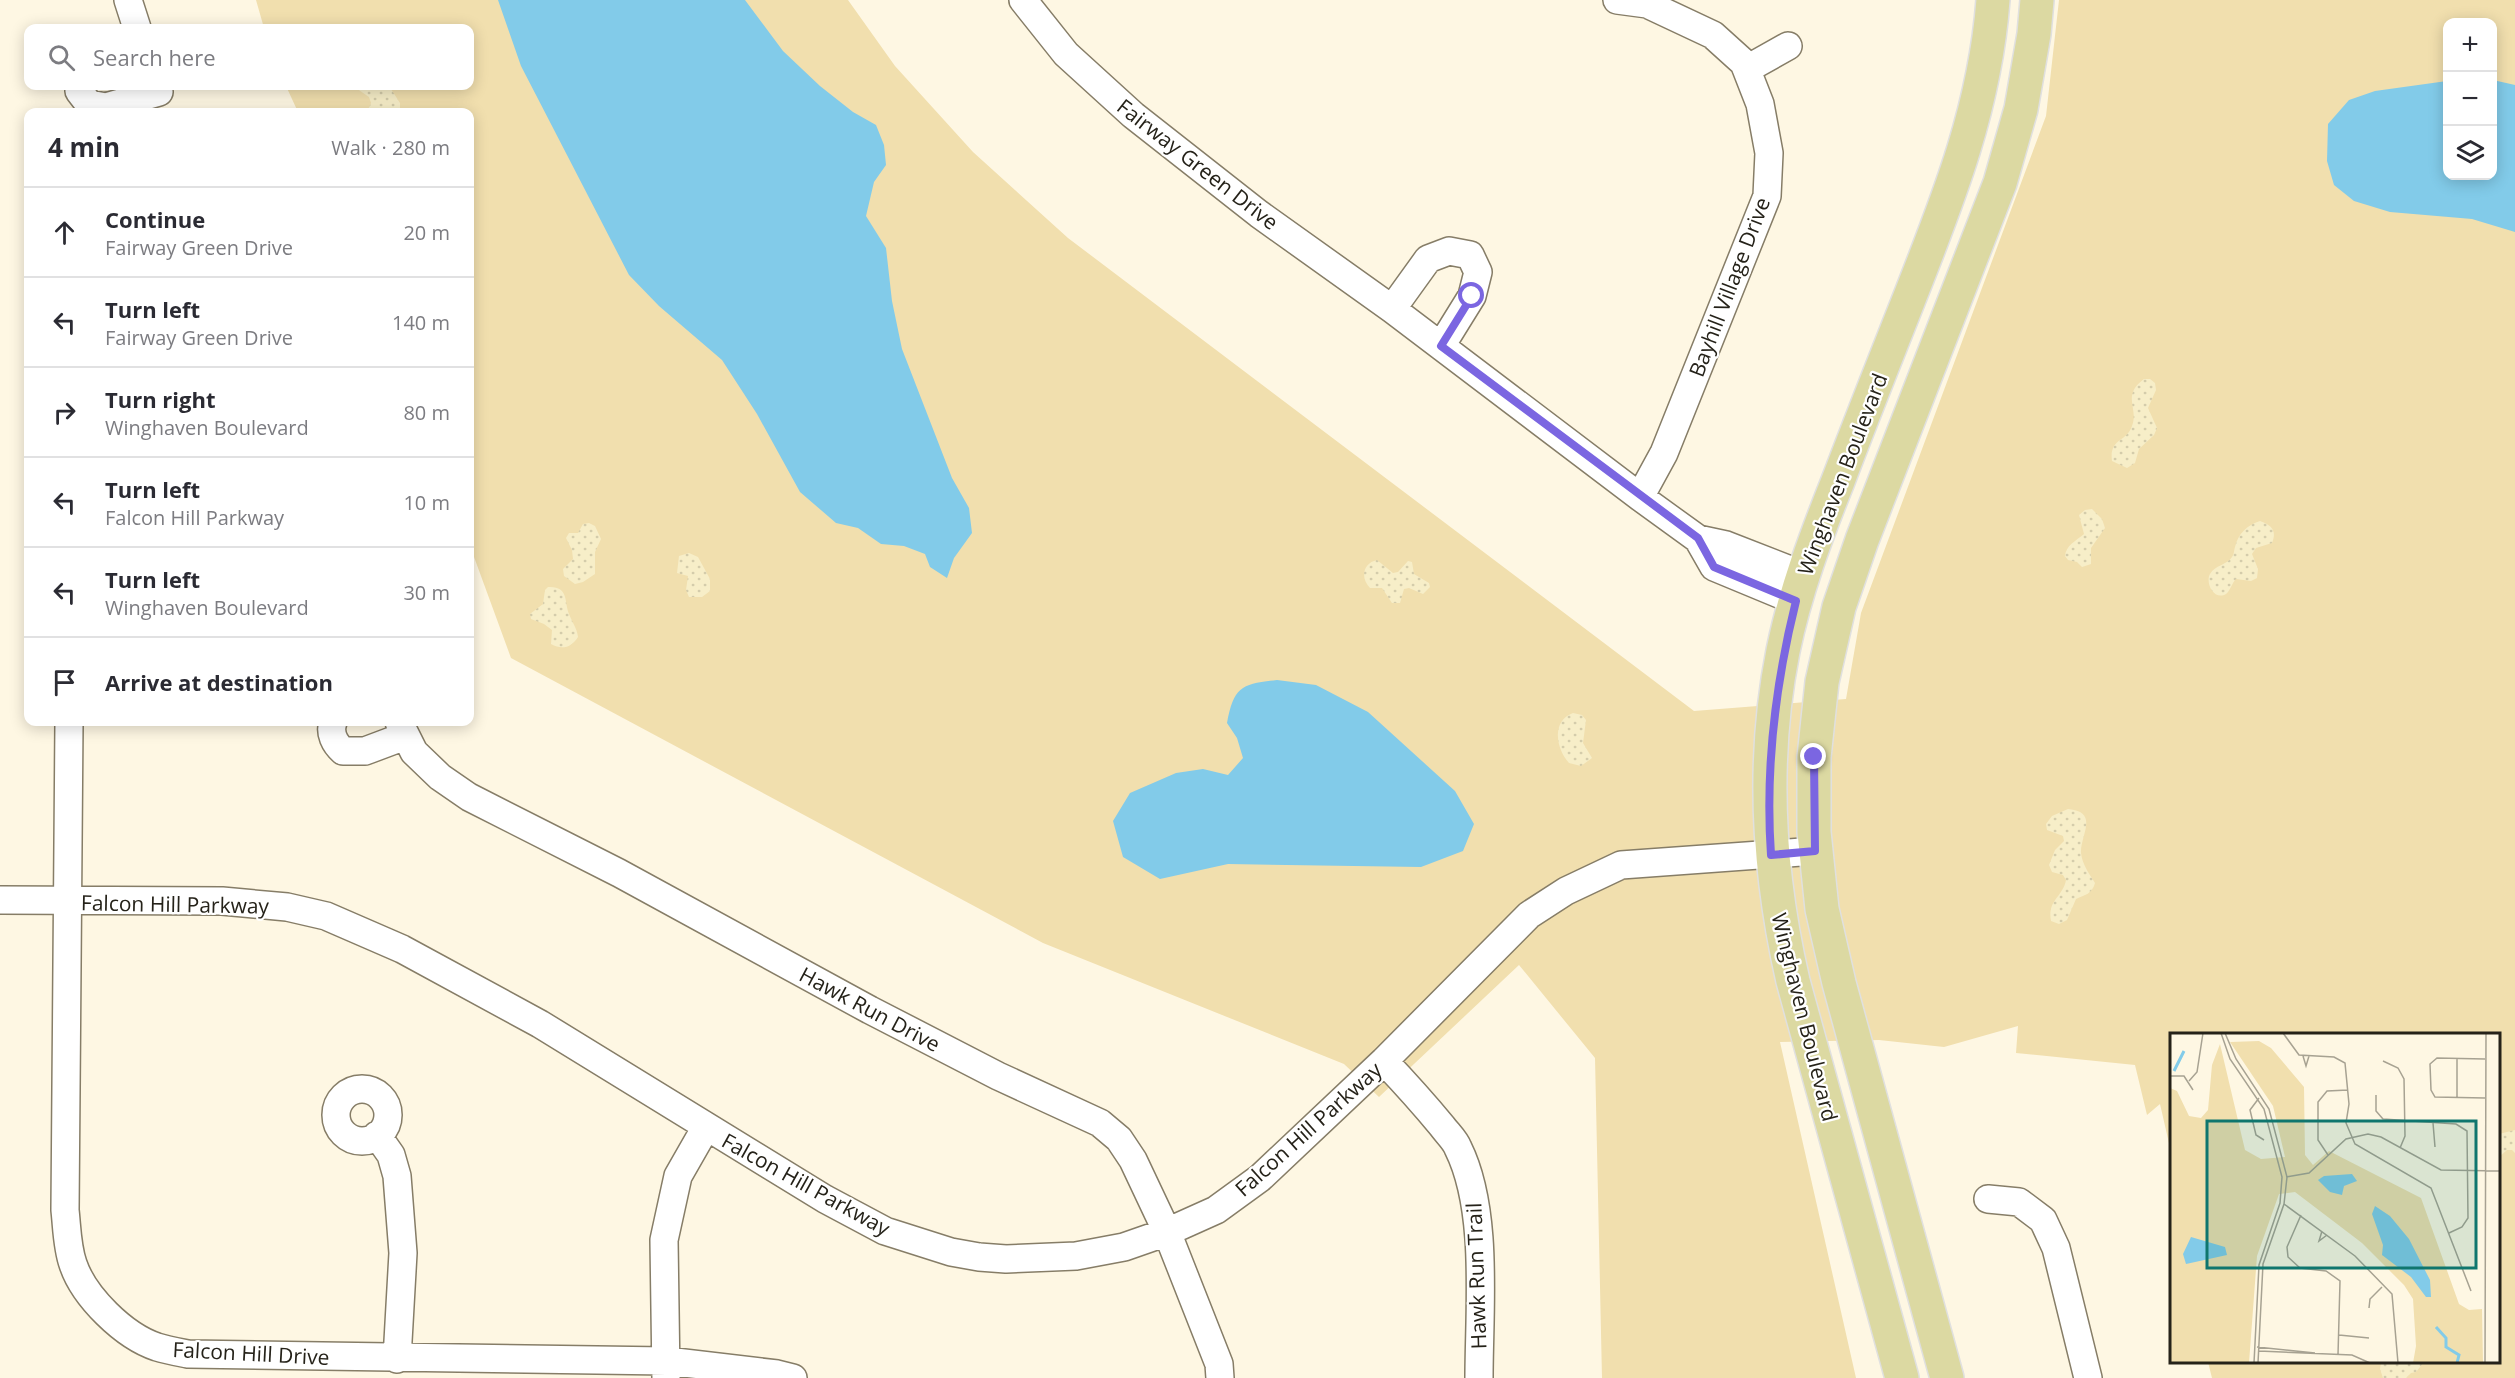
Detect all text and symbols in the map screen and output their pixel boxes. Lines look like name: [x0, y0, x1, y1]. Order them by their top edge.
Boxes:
map controls: [2443, 18, 2497, 180]
button: +: [2443, 18, 2497, 72]
search box: [24, 24, 474, 90]
icon: search: [45, 41, 78, 74]
text: Search here: [93, 42, 216, 72]
button: −: [2443, 72, 2497, 126]
street label: Fairway Green Drive: [1112, 92, 1284, 236]
button: layers: [2443, 126, 2497, 180]
text: 4 min: [48, 129, 120, 165]
text: Walk · 280 m: [331, 134, 450, 161]
street label: Bayhill Village Drive: [1682, 193, 1776, 381]
text: Continue: [105, 204, 205, 234]
icon: ahead: [48, 216, 81, 249]
text: 20 m: [403, 219, 450, 246]
text: Fairway Green Drive: [105, 234, 293, 261]
route start: [1458, 282, 1484, 308]
text: Turn left: [105, 294, 200, 324]
icon: left: [48, 306, 81, 339]
text: 140 m: [392, 309, 450, 336]
text: Fairway Green Drive: [105, 324, 293, 351]
street label: Winghaven Boulevard: [1791, 369, 1893, 579]
text: Turn right: [105, 384, 216, 414]
icon: right: [48, 396, 81, 429]
text: 80 m: [403, 399, 450, 426]
text: Winghaven Boulevard: [105, 414, 309, 441]
text: Turn left: [105, 474, 200, 504]
icon: left: [48, 486, 81, 519]
text: 10 m: [403, 489, 450, 516]
text: Falcon Hill Parkway: [105, 504, 284, 531]
text: Turn left: [105, 564, 200, 594]
icon: left: [48, 576, 81, 609]
text: 30 m: [403, 579, 450, 606]
text: Winghaven Boulevard: [105, 594, 309, 621]
icon: arrive: [48, 666, 81, 699]
text: Arrive at destination: [105, 667, 333, 697]
route end: [1800, 743, 1826, 769]
street label: Falcon Hill Parkway: [81, 888, 270, 920]
street label: Winghaven Boulevard: [1766, 910, 1844, 1124]
street label: Hawk Run Drive: [795, 960, 945, 1058]
inset map: [2170, 1033, 2500, 1363]
street label: Falcon Hill Parkway: [1229, 1055, 1388, 1202]
street label: Falcon Hill Parkway: [717, 1126, 895, 1242]
street label: Hawk Run Trail: [1459, 1202, 1493, 1350]
street label: Falcon Hill Drive: [172, 1335, 330, 1371]

